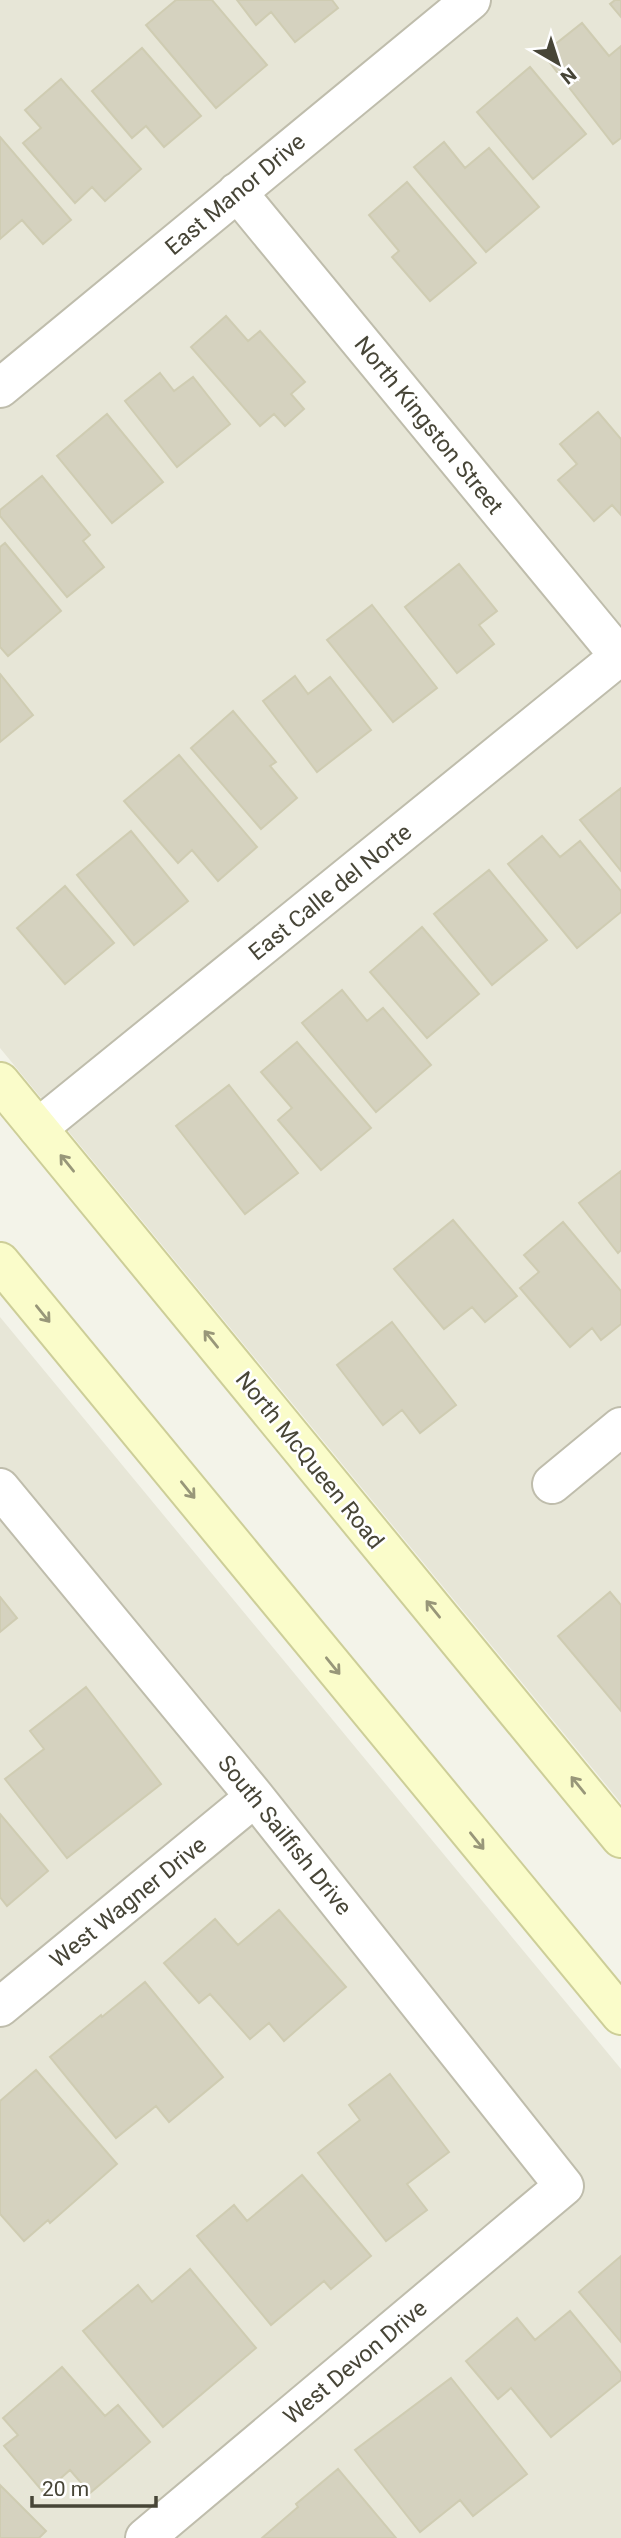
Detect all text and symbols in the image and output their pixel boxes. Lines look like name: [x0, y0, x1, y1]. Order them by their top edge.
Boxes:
north arrow: [523, 28, 593, 98]
text: N: [556, 63, 581, 89]
street label: East Manor Drive: [160, 128, 311, 261]
street label: North Kingston Street: [349, 331, 509, 520]
street label: East Calle del Norte: [244, 819, 417, 966]
one-way arrow: [59, 1155, 74, 1173]
one-way arrow: [36, 1305, 51, 1323]
one-way arrow: [203, 1330, 219, 1348]
street label: North McQueen Road: [230, 1366, 389, 1554]
one-way arrow: [180, 1481, 196, 1499]
one-way arrow: [425, 1601, 441, 1619]
one-way arrow: [325, 1656, 341, 1674]
street label: South Sailfish Drive: [212, 1750, 357, 1921]
one-way arrow: [570, 1777, 585, 1795]
street label: West Wagner Drive: [45, 1831, 212, 1974]
one-way arrow: [470, 1832, 485, 1850]
street label: West Devon Drive: [278, 2295, 432, 2430]
scale bar: [32, 2464, 156, 2508]
text: 20 m: [42, 2477, 89, 2501]

